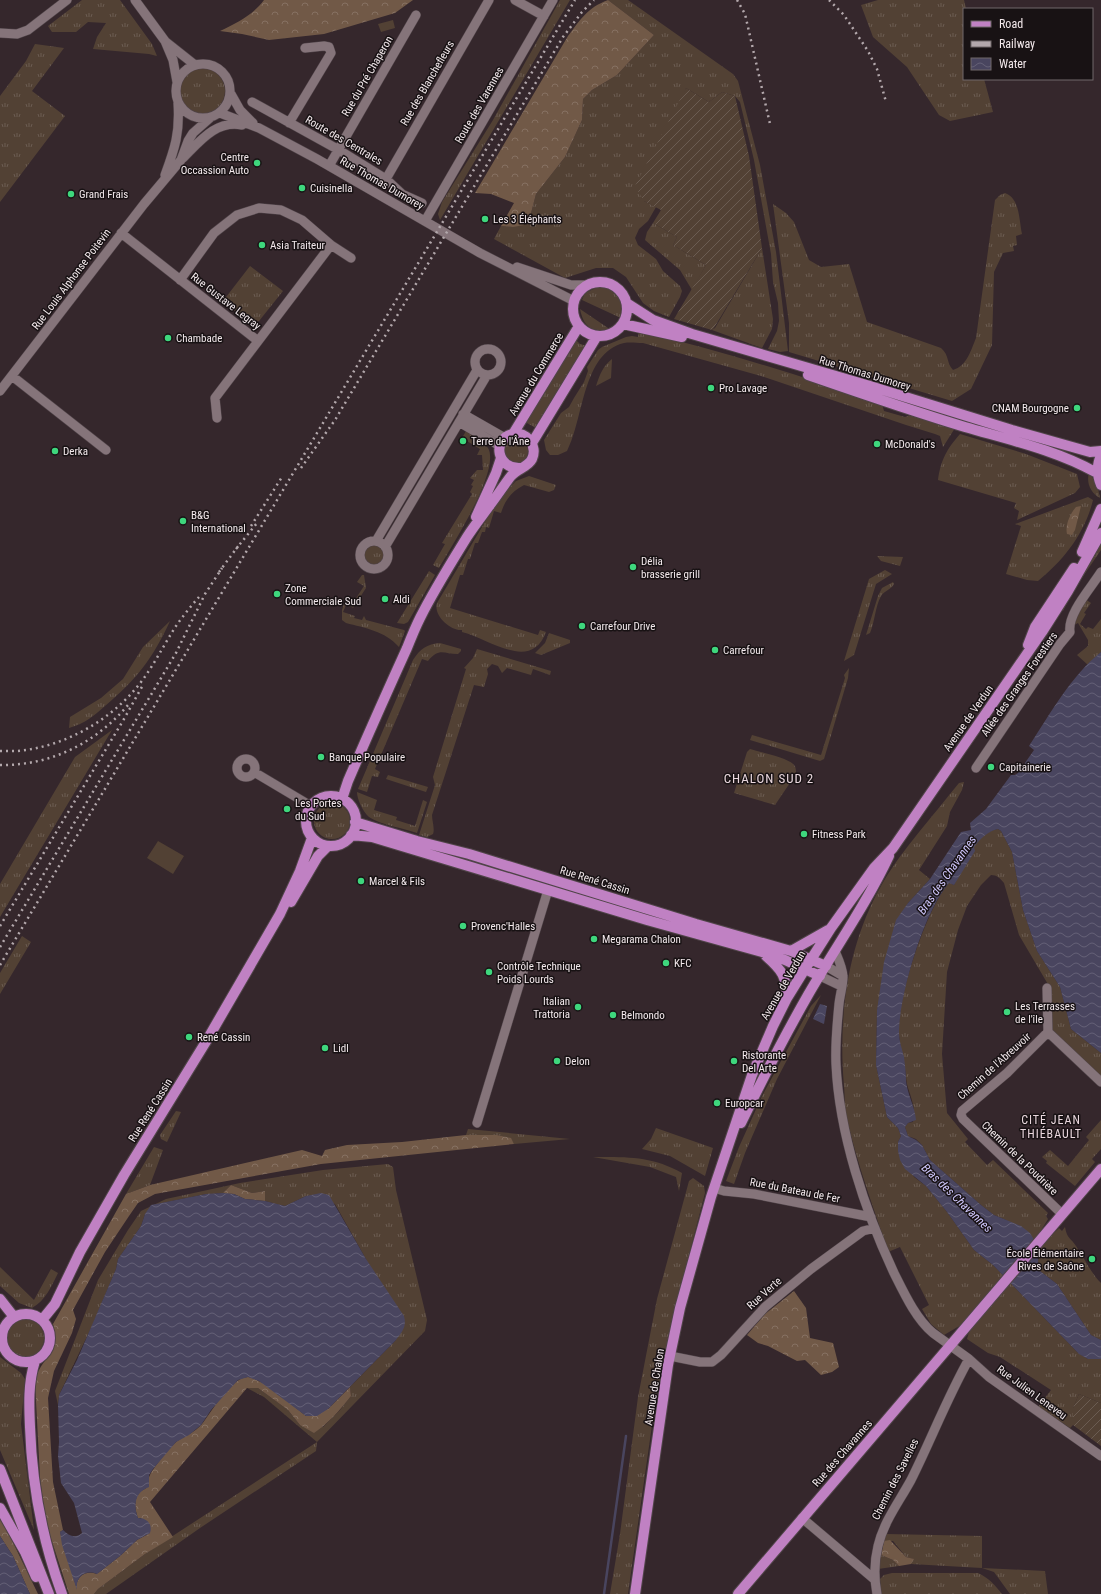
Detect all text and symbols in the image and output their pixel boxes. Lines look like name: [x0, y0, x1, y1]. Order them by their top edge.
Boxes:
legend: [963, 8, 1093, 80]
text: Road: [999, 17, 1023, 31]
street label: Rue du Pré Chaperon: [339, 34, 396, 119]
text: Railway: [999, 37, 1035, 51]
street label: Rue des Blanchefleurs: [398, 38, 457, 128]
text: Water: [999, 57, 1027, 71]
street label: Route des Varennes: [452, 65, 507, 146]
street label: Route des Centrales: [303, 113, 385, 168]
place label: Centre Occassion Auto: [181, 151, 249, 177]
street label: Rue Thomas Dumorey: [338, 154, 426, 213]
marker: Centre Occassion Auto: [252, 158, 262, 168]
place label: Cuisinella: [310, 182, 352, 195]
marker: Cuisinella: [297, 183, 307, 193]
place label: Grand Frais: [79, 188, 128, 201]
marker: Grand Frais: [66, 189, 76, 199]
place label: Les 3 Éléphants: [493, 213, 562, 226]
marker: Les 3 Éléphants: [480, 214, 490, 224]
street label: Rue Louis Alphonse Poitevin: [29, 226, 114, 332]
place label: Asia Traiteur: [270, 239, 325, 252]
marker: Asia Traiteur: [257, 240, 267, 250]
street label: Rue Gustave Legray: [188, 270, 264, 333]
street label: Avenue du Commerce: [507, 330, 566, 418]
place label: Chambade: [176, 332, 222, 345]
marker: Chambade: [163, 333, 173, 343]
street label: Rue Thomas Dumorey: [818, 353, 912, 394]
place label: Pro Lavage: [719, 382, 767, 395]
marker: Pro Lavage: [706, 383, 716, 393]
place label: CNAM Bourgogne: [992, 402, 1069, 415]
marker: CNAM Bourgogne: [1072, 403, 1082, 413]
place label: Terre de l'Âne: [471, 435, 529, 448]
marker: Terre de l'Âne: [458, 436, 468, 446]
place label: McDonald's: [885, 438, 935, 451]
marker: McDonald's: [872, 439, 882, 449]
place label: Derka: [63, 445, 88, 458]
marker: Derka: [50, 446, 60, 456]
place label: B&G International: [191, 509, 246, 535]
marker: B&G International: [178, 516, 188, 526]
place label: Délia brasserie grill: [641, 555, 700, 581]
marker: Délia brasserie grill: [628, 562, 638, 572]
place label: Zone Commerciale Sud: [285, 582, 361, 608]
marker: Zone Commerciale Sud: [272, 589, 282, 599]
place label: Aldi: [393, 593, 410, 606]
marker: Aldi: [380, 594, 390, 604]
place label: Carrefour Drive: [590, 620, 655, 633]
marker: Carrefour Drive: [577, 621, 587, 631]
street label: Allée des Granges Forestiers: [978, 630, 1060, 739]
place label: Carrefour: [723, 644, 765, 657]
marker: Carrefour: [710, 645, 720, 655]
street label: Avenue de Verdun: [941, 683, 996, 754]
place label: Banque Populaire: [329, 751, 405, 764]
marker: Banque Populaire: [316, 752, 326, 762]
place label: Capitainerie: [999, 761, 1051, 774]
marker: Capitainerie: [986, 762, 996, 772]
district label: CHALON SUD 2: [724, 771, 814, 786]
place label: Les Portes du Sud: [295, 797, 342, 823]
marker: Les Portes du Sud: [282, 804, 292, 814]
place label: Fitness Park: [812, 828, 866, 841]
marker: Fitness Park: [799, 829, 809, 839]
water label: Bras des Chavannes: [915, 833, 979, 917]
street label: Rue René Cassin: [558, 864, 631, 897]
place label: Marcel & Fils: [369, 875, 425, 888]
marker: Marcel & Fils: [356, 876, 366, 886]
place label: Provenc'Halles: [471, 920, 535, 933]
marker: Provenc'Halles: [458, 921, 468, 931]
place label: Megarama Chalon: [602, 933, 681, 946]
marker: Megarama Chalon: [589, 934, 599, 944]
street label: Avenue de Verdun: [758, 948, 809, 1022]
place label: KFC: [674, 957, 692, 970]
marker: KFC: [661, 958, 671, 968]
place label: Contrôle Technique Poids Lourds: [497, 960, 581, 986]
marker: Contrôle Technique Poids Lourds: [484, 967, 494, 977]
place label: Italian Trattoria: [533, 995, 570, 1021]
place label: Les Terrasses de l'île: [1015, 1000, 1075, 1026]
marker: Italian Trattoria: [573, 1002, 583, 1012]
marker: Les Terrasses de l'île: [1002, 1007, 1012, 1017]
place label: Belmondo: [621, 1009, 665, 1022]
marker: Belmondo: [608, 1010, 618, 1020]
street label: Chemin de l'Abreuvoir: [955, 1030, 1034, 1103]
place label: René Cassin: [197, 1031, 250, 1044]
marker: René Cassin: [184, 1032, 194, 1042]
place label: Lidl: [333, 1042, 349, 1055]
marker: Lidl: [320, 1043, 330, 1053]
place label: Ristorante Del Arte: [742, 1049, 786, 1075]
place label: Delon: [565, 1055, 590, 1068]
marker: Delon: [552, 1056, 562, 1066]
marker: Ristorante Del Arte: [729, 1056, 739, 1066]
street label: Rue René Cassin: [126, 1076, 175, 1144]
place label: Europcar: [725, 1097, 764, 1110]
marker: Europcar: [712, 1098, 722, 1108]
district label: CITÉ JEAN THIÉBAULT: [1020, 1112, 1082, 1141]
street label: Chemin de la Poudrière: [979, 1119, 1060, 1198]
water label: Bras des Chavannes: [919, 1161, 995, 1235]
street label: Rue du Bateau de Fer: [749, 1175, 842, 1206]
place label: École Élémentaire Rives de Saône: [1006, 1247, 1084, 1273]
marker: École Élémentaire Rives de Saône: [1087, 1254, 1097, 1264]
street label: Rue Verte: [744, 1274, 784, 1312]
street label: Avenue de Chalon: [642, 1348, 667, 1426]
street label: Rue Julien Leneveu: [994, 1363, 1069, 1422]
street label: Rue des Chavannes: [810, 1417, 875, 1489]
street label: Chemin des Savelles: [869, 1436, 922, 1522]

